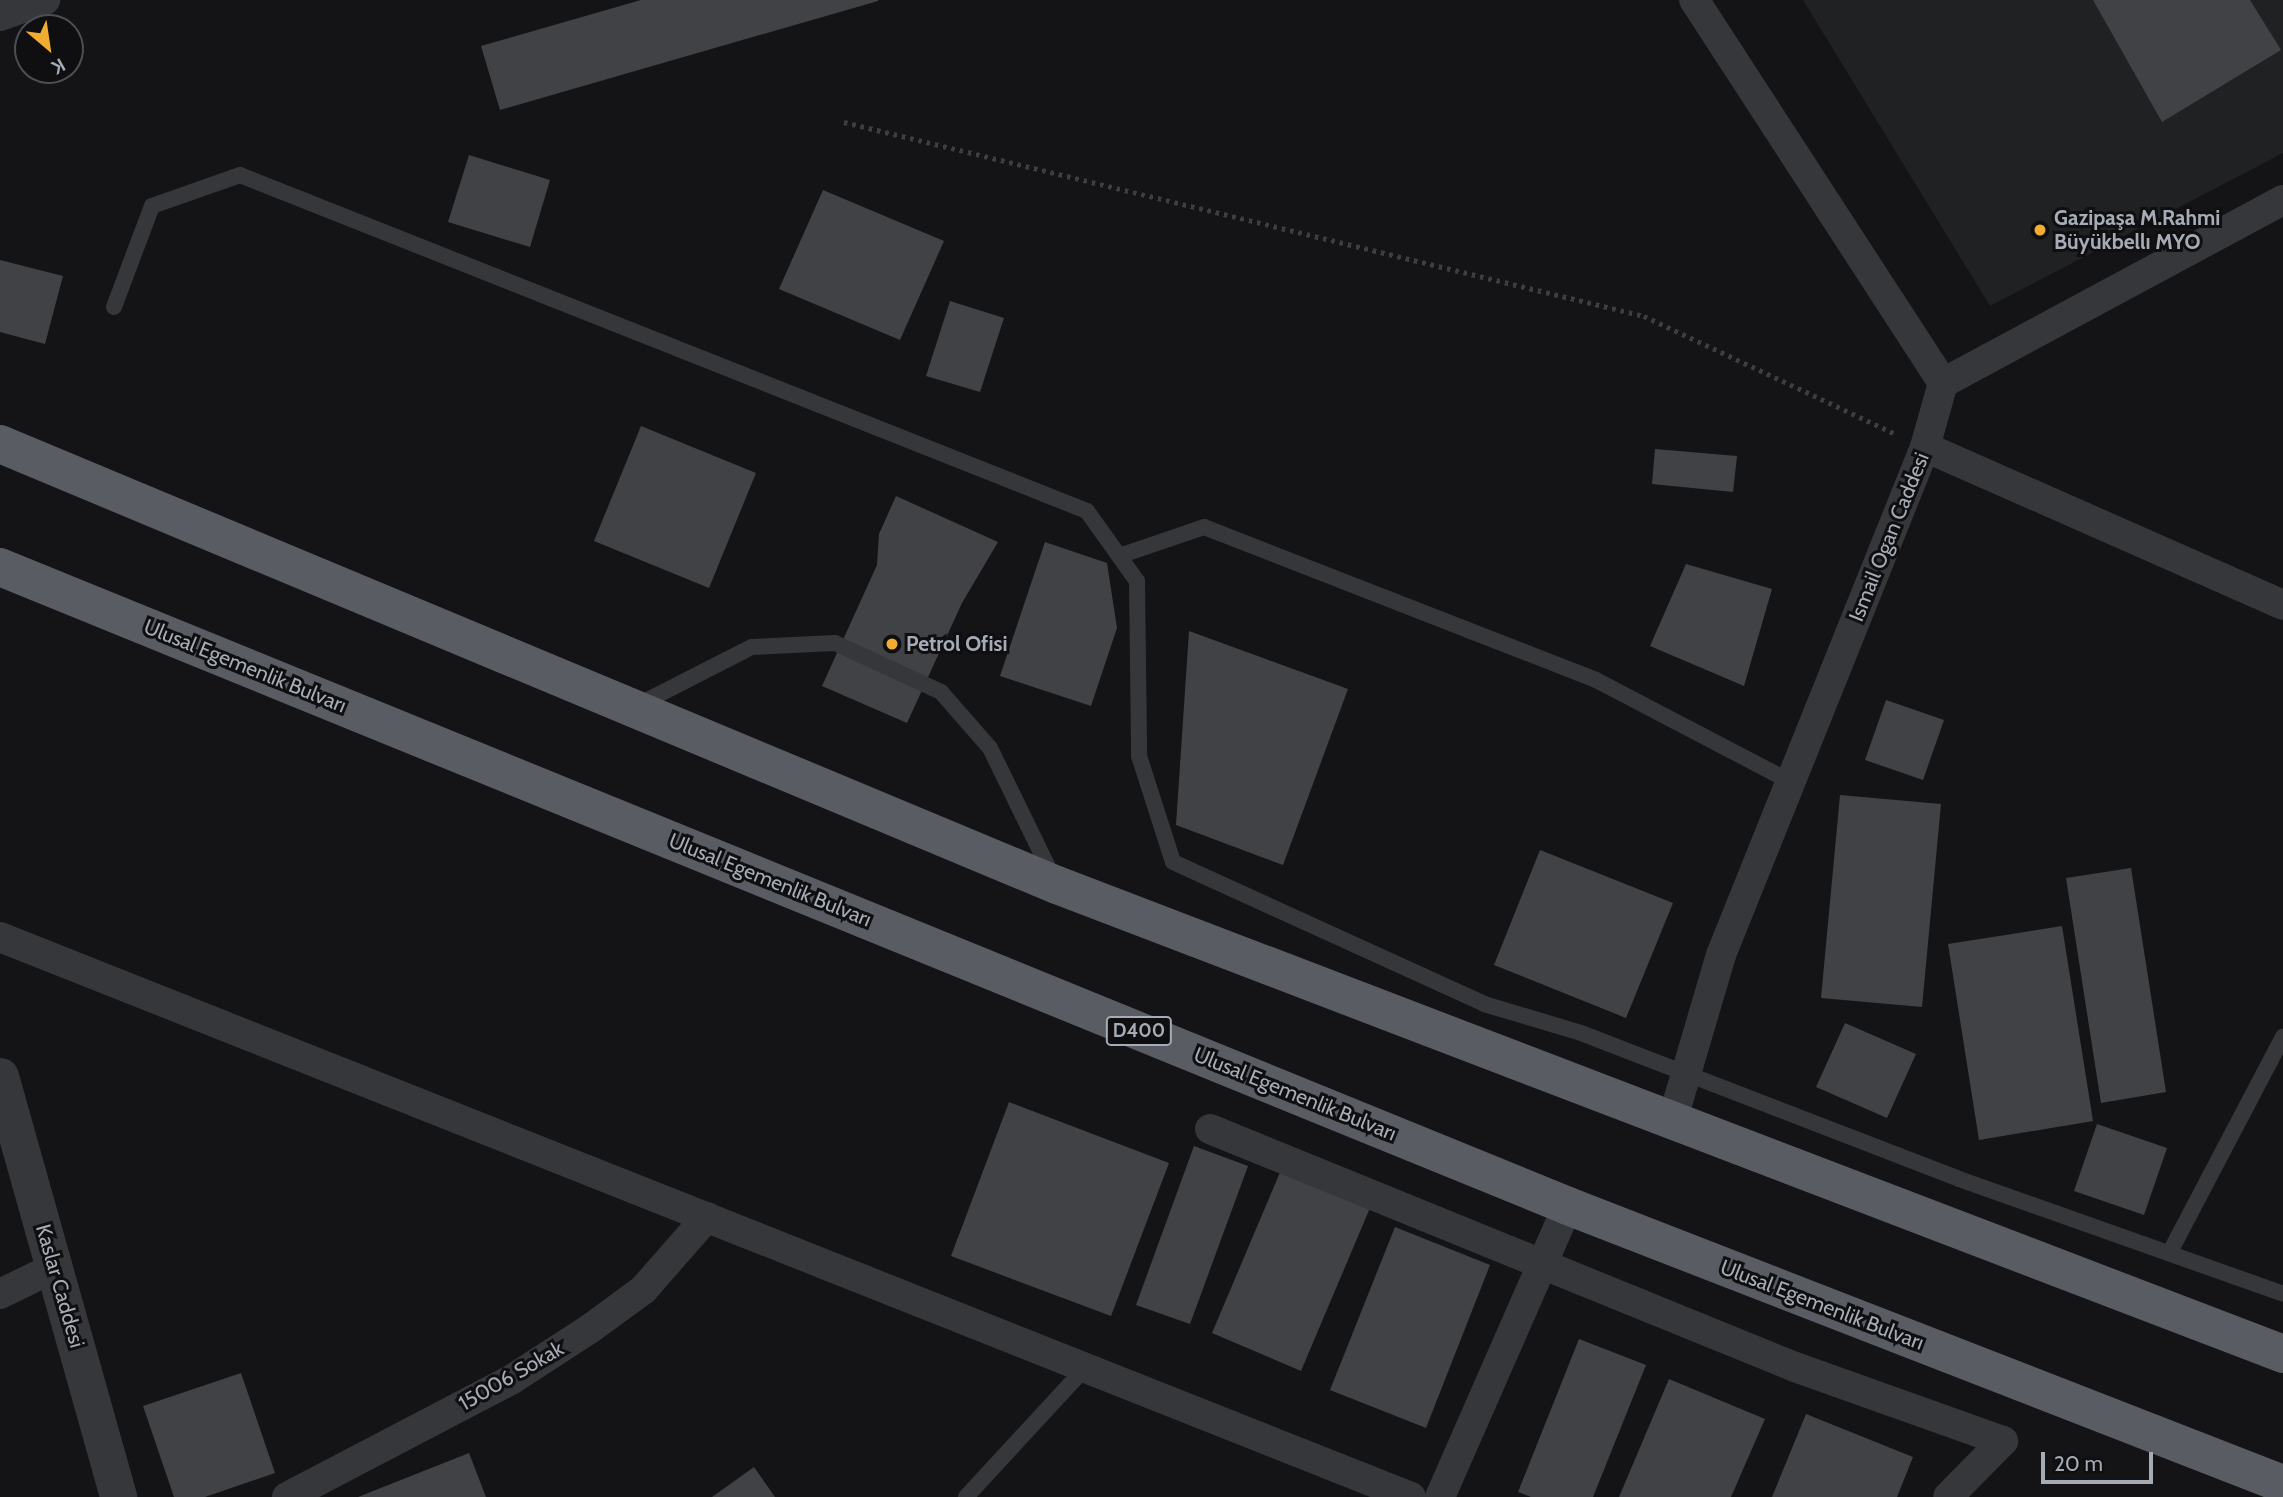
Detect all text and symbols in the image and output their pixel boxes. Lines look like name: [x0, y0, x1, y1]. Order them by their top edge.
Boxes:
north arrow: [14, 14, 84, 84]
text: K: [48, 53, 69, 79]
place label: Gazipaşa M.Rahmi Büyükbellı MYO: [2054, 205, 2220, 255]
marker: Gazipaşa M.Rahmi Büyükbellı MYO: [2032, 222, 2048, 238]
street label: Ismail Ogan Caddesi: [1844, 449, 1934, 625]
street label: Ulusal Egemenlik Bulvarı: [140, 614, 350, 718]
place label: Petrol Ofisi: [906, 631, 1007, 657]
marker: Petrol Ofisi: [884, 636, 900, 652]
street label: Ulusal Egemenlik Bulvarı: [665, 828, 875, 932]
road number: D400: [1106, 1015, 1172, 1046]
street label: Ulusal Egemenlik Bulvarı: [1190, 1042, 1400, 1146]
street label: Kaslar Caddesi: [30, 1221, 90, 1351]
street label: Ulusal Egemenlik Bulvarı: [1717, 1255, 1927, 1355]
street label: 15006 Sokak: [454, 1336, 568, 1416]
scale bar: [2045, 1438, 2157, 1482]
text: 20 m: [2054, 1451, 2103, 1476]

